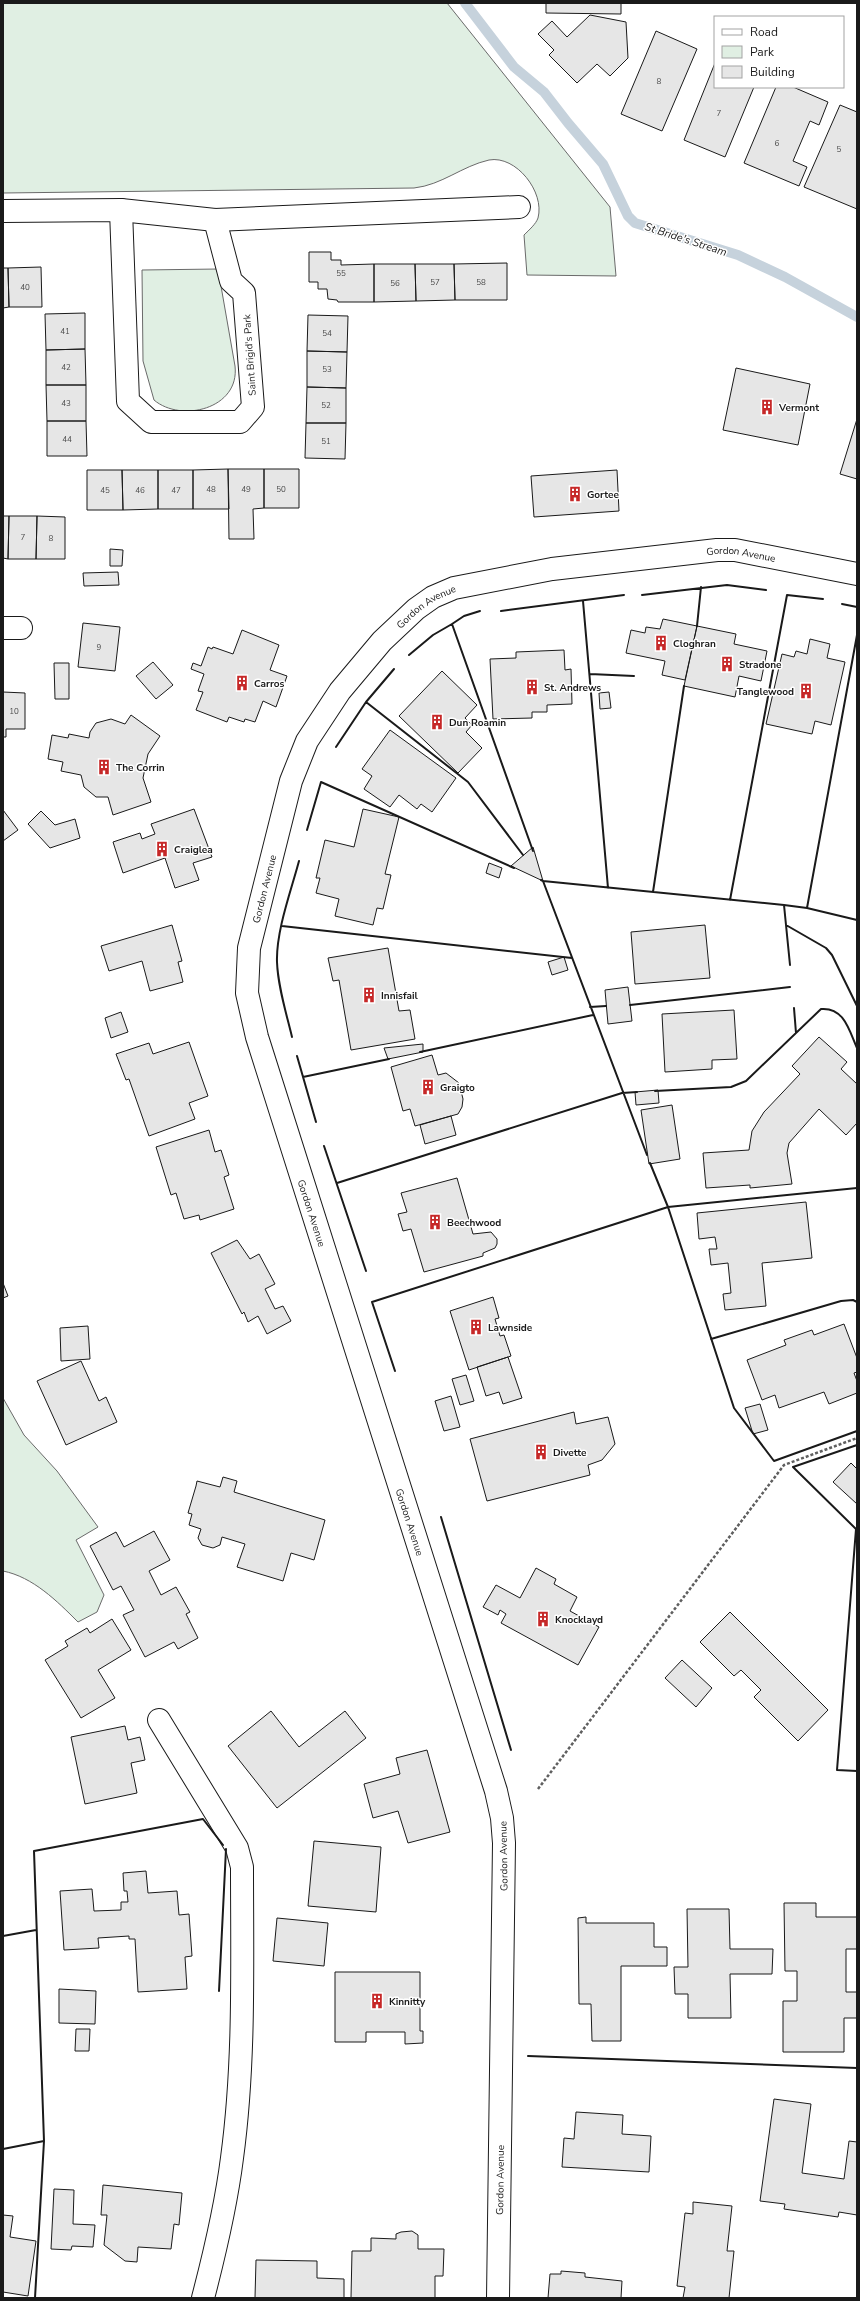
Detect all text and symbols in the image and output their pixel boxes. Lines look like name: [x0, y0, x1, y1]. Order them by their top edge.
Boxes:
legend: [714, 16, 844, 88]
text: Road: [750, 24, 778, 40]
text: Park: [750, 44, 775, 60]
text: Building: [750, 64, 795, 80]
house number: 8: [657, 76, 662, 87]
house number: 7: [717, 108, 722, 119]
house number: 6: [775, 138, 780, 149]
house number: 5: [837, 144, 842, 155]
water label: St Bride's Stream: [643, 219, 729, 260]
house number: 55: [336, 268, 346, 279]
house number: 57: [430, 277, 440, 288]
house number: 58: [476, 277, 486, 288]
house number: 56: [390, 278, 400, 289]
house number: 40: [20, 282, 30, 293]
street label: Saint Brigid's Park: [240, 313, 260, 396]
house number: 41: [60, 326, 70, 337]
house number: 54: [322, 328, 332, 339]
house number: 42: [61, 362, 71, 373]
house number: 53: [322, 364, 332, 375]
house number: 43: [61, 398, 71, 409]
building icon: Vermont: [758, 398, 776, 416]
house number: 52: [321, 400, 331, 411]
place label: Vermont: [778, 401, 819, 415]
house number: 44: [62, 434, 72, 445]
house number: 51: [321, 436, 331, 447]
house number: 48: [206, 484, 216, 495]
house number: 49: [241, 484, 251, 495]
house number: 50: [276, 484, 286, 495]
house number: 45: [100, 485, 110, 496]
house number: 46: [135, 485, 145, 496]
house number: 47: [171, 485, 181, 496]
building icon: Gortee: [566, 485, 584, 503]
place label: Gortee: [587, 488, 620, 502]
house number: 7: [21, 532, 26, 543]
house number: 8: [49, 533, 54, 544]
street label: Gordon Avenue: [706, 544, 777, 566]
street label: Gordon Avenue: [394, 582, 458, 632]
building icon: Cloghran: [652, 634, 670, 652]
place label: Cloghran: [673, 637, 716, 651]
house number: 9: [97, 642, 102, 653]
building icon: Stradone: [718, 655, 736, 673]
place label: Stradone: [739, 658, 782, 672]
building icon: Carros: [233, 674, 251, 692]
place label: Carros: [254, 677, 285, 691]
building icon: St. Andrews: [523, 678, 541, 696]
place label: St. Andrews: [544, 681, 601, 695]
building icon: Tanglewood: [797, 682, 815, 700]
place label: Tanglewood: [737, 685, 794, 699]
house number: 10: [9, 706, 19, 717]
building icon: Dun Roamin: [428, 713, 446, 731]
place label: Dun Roamin: [449, 716, 506, 730]
building icon: The Corrin: [95, 758, 113, 776]
place label: The Corrin: [116, 761, 165, 775]
building icon: Craiglea: [153, 840, 171, 858]
place label: Craiglea: [174, 843, 213, 857]
street label: Gordon Avenue: [250, 853, 280, 925]
building icon: Innisfail: [360, 986, 378, 1004]
place label: Innisfail: [381, 989, 419, 1003]
building icon: Graigto: [419, 1078, 437, 1096]
place label: Graigto: [440, 1081, 475, 1095]
street label: Gordon Avenue: [294, 1178, 329, 1249]
building icon: Beechwood: [426, 1213, 444, 1231]
place label: Beechwood: [447, 1216, 501, 1230]
building icon: Lawnside: [467, 1318, 485, 1336]
place label: Lawnside: [488, 1321, 533, 1335]
building icon: Divette: [532, 1443, 550, 1461]
place label: Divette: [553, 1446, 587, 1460]
street label: Gordon Avenue: [392, 1487, 427, 1558]
building icon: Knocklayd: [534, 1610, 552, 1628]
place label: Knocklayd: [555, 1613, 603, 1627]
street label: Gordon Avenue: [496, 1821, 512, 1891]
building icon: Kinnitty: [368, 1992, 386, 2010]
place label: Kinnitty: [389, 1995, 426, 2009]
street label: Gordon Avenue: [493, 2145, 508, 2215]

